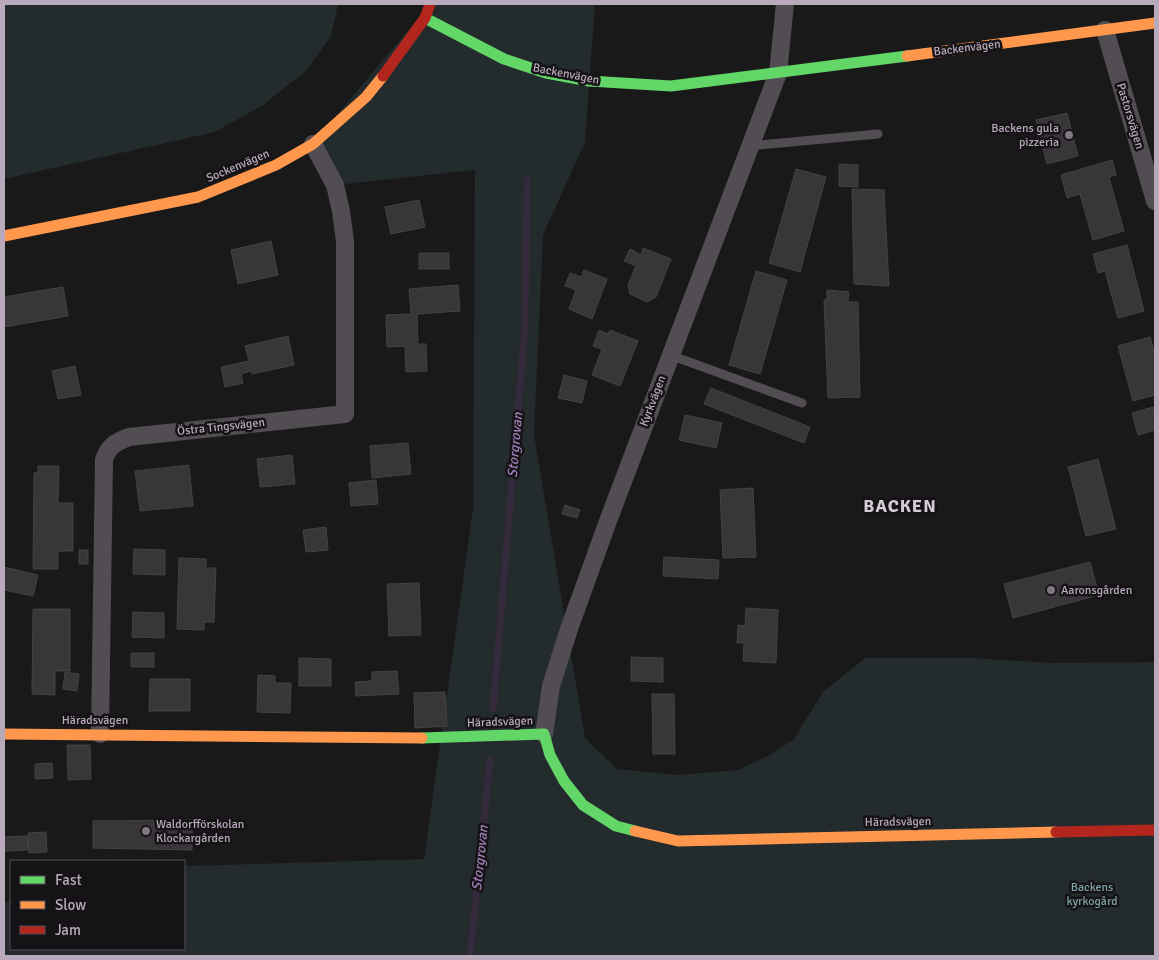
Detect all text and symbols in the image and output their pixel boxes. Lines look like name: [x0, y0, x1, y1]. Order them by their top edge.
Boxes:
street label: Backenvägen: [933, 36, 1001, 60]
street label: Backenvägen: [531, 60, 601, 88]
street label: Pastorsvägen: [1113, 81, 1147, 151]
place label: Backens gula pizzeria: [991, 121, 1059, 150]
marker: Backens gula pizzeria: [1063, 129, 1075, 141]
street label: Sockenvägen: [204, 146, 272, 186]
street label: Kyrkvägen: [636, 373, 670, 429]
water label: Storgrovan: [504, 411, 526, 478]
street label: Östra Tingsvägen: [176, 415, 266, 439]
district label: BACKEN: [863, 495, 937, 517]
place label: Aaronsgården: [1061, 583, 1132, 598]
marker: Aaronsgården: [1045, 584, 1057, 596]
street label: Häradsvägen: [62, 713, 128, 728]
street label: Häradsvägen: [467, 713, 533, 731]
street label: Häradsvägen: [865, 814, 931, 830]
place label: Waldorfförskolan Klockargården: [156, 817, 244, 846]
water label: Storgrovan: [468, 824, 492, 891]
marker: Waldorfförskolan Klockargården: [140, 825, 152, 837]
legend: [10, 860, 185, 950]
text: Fast: [55, 871, 82, 889]
park label: Backens kyrkogård: [1066, 880, 1118, 909]
text: Slow: [55, 896, 86, 914]
text: Jam: [55, 921, 81, 939]

